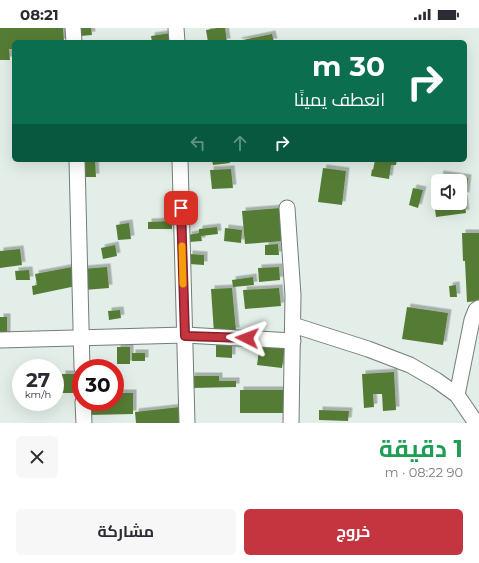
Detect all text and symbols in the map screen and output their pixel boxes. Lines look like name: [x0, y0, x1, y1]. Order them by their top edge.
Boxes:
text: 08:21: [20, 5, 59, 24]
text: 30 m: [312, 49, 385, 83]
icon: right: [399, 56, 451, 108]
text: انعطف يمينًا: [294, 89, 385, 111]
icon: left: [187, 132, 209, 154]
icon: ahead: [229, 132, 251, 154]
icon: right: [271, 132, 293, 154]
map controls: [431, 174, 467, 210]
button: sound: [431, 174, 467, 210]
pin: [164, 191, 198, 225]
icon: arrive: [170, 197, 192, 219]
position arrow: [226, 317, 268, 359]
speed limit sign: 30: [72, 359, 124, 411]
text: 27: [26, 368, 50, 392]
text: km/h: [25, 388, 51, 401]
text: 1 دقيقة: [379, 434, 463, 463]
button: close: [16, 436, 58, 478]
text: 90 m · 08:22: [385, 464, 463, 480]
button: مشاركة: [16, 509, 236, 555]
button: خروج: [244, 509, 463, 555]

